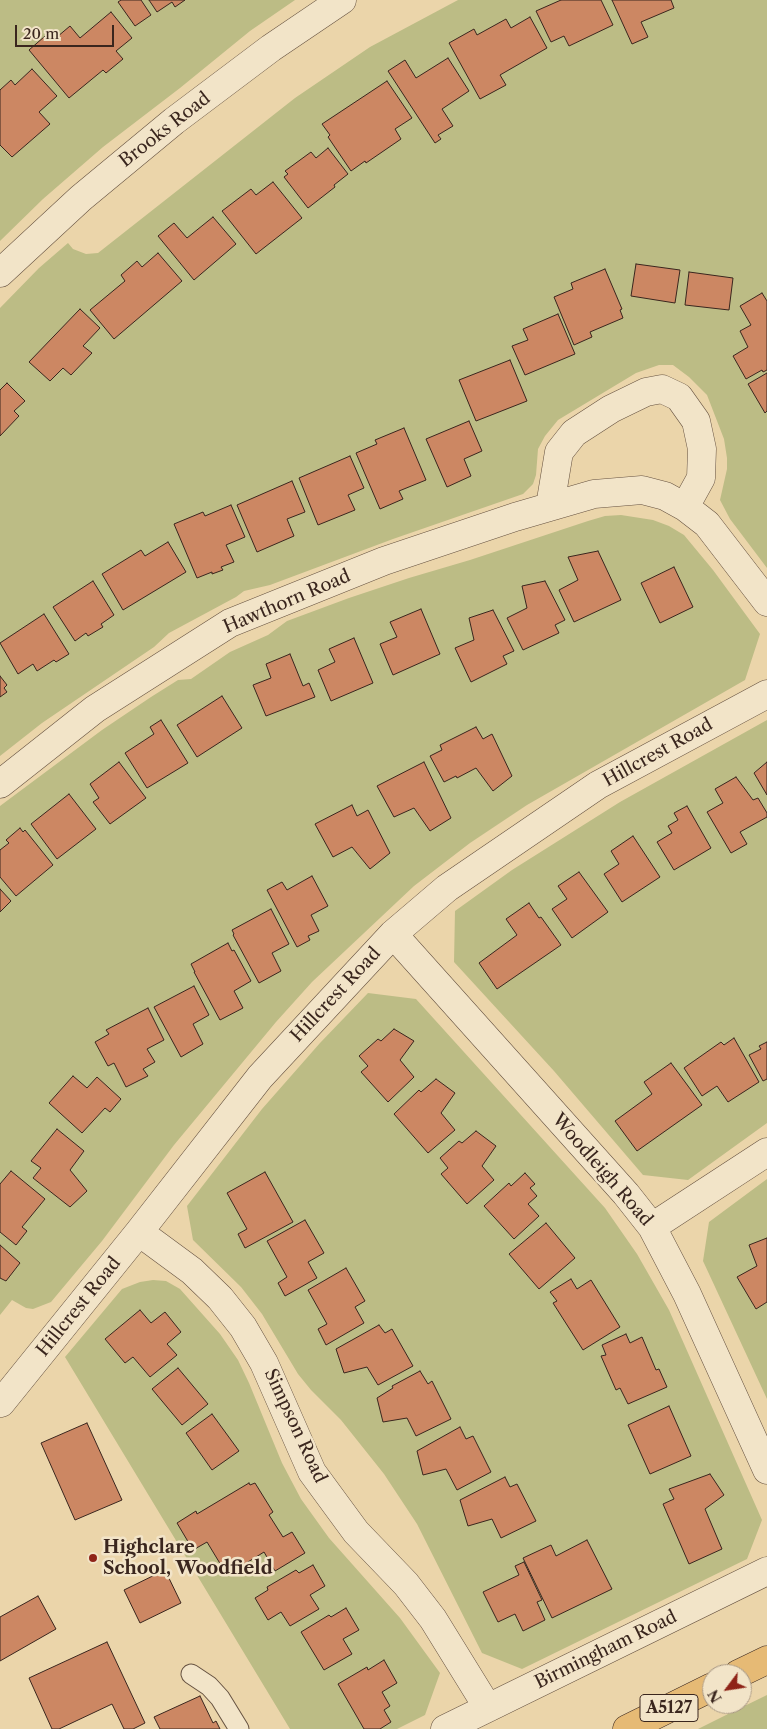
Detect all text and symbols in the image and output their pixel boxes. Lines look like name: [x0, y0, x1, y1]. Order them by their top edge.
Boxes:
scale bar: [18, 15, 116, 47]
text: 20 m: [23, 24, 59, 43]
street label: Brooks Road: [115, 88, 215, 172]
street label: Hawthorn Road: [220, 565, 354, 639]
street label: Hillcrest Road: [599, 714, 717, 792]
street label: Hillcrest Road: [287, 943, 385, 1047]
street label: Woodleigh Road: [547, 1109, 657, 1231]
street label: Hillcrest Road: [32, 1253, 126, 1361]
street label: Simpson Road: [259, 1365, 331, 1487]
place label: Highclare School, Woodfield: [103, 1537, 273, 1580]
marker: Highclare School, Woodfield: [87, 1552, 99, 1564]
street label: Birmingham Road: [531, 1606, 681, 1694]
north arrow: [702, 1664, 752, 1714]
text: N: [704, 1686, 726, 1706]
road number: A5127: [640, 1695, 698, 1722]

